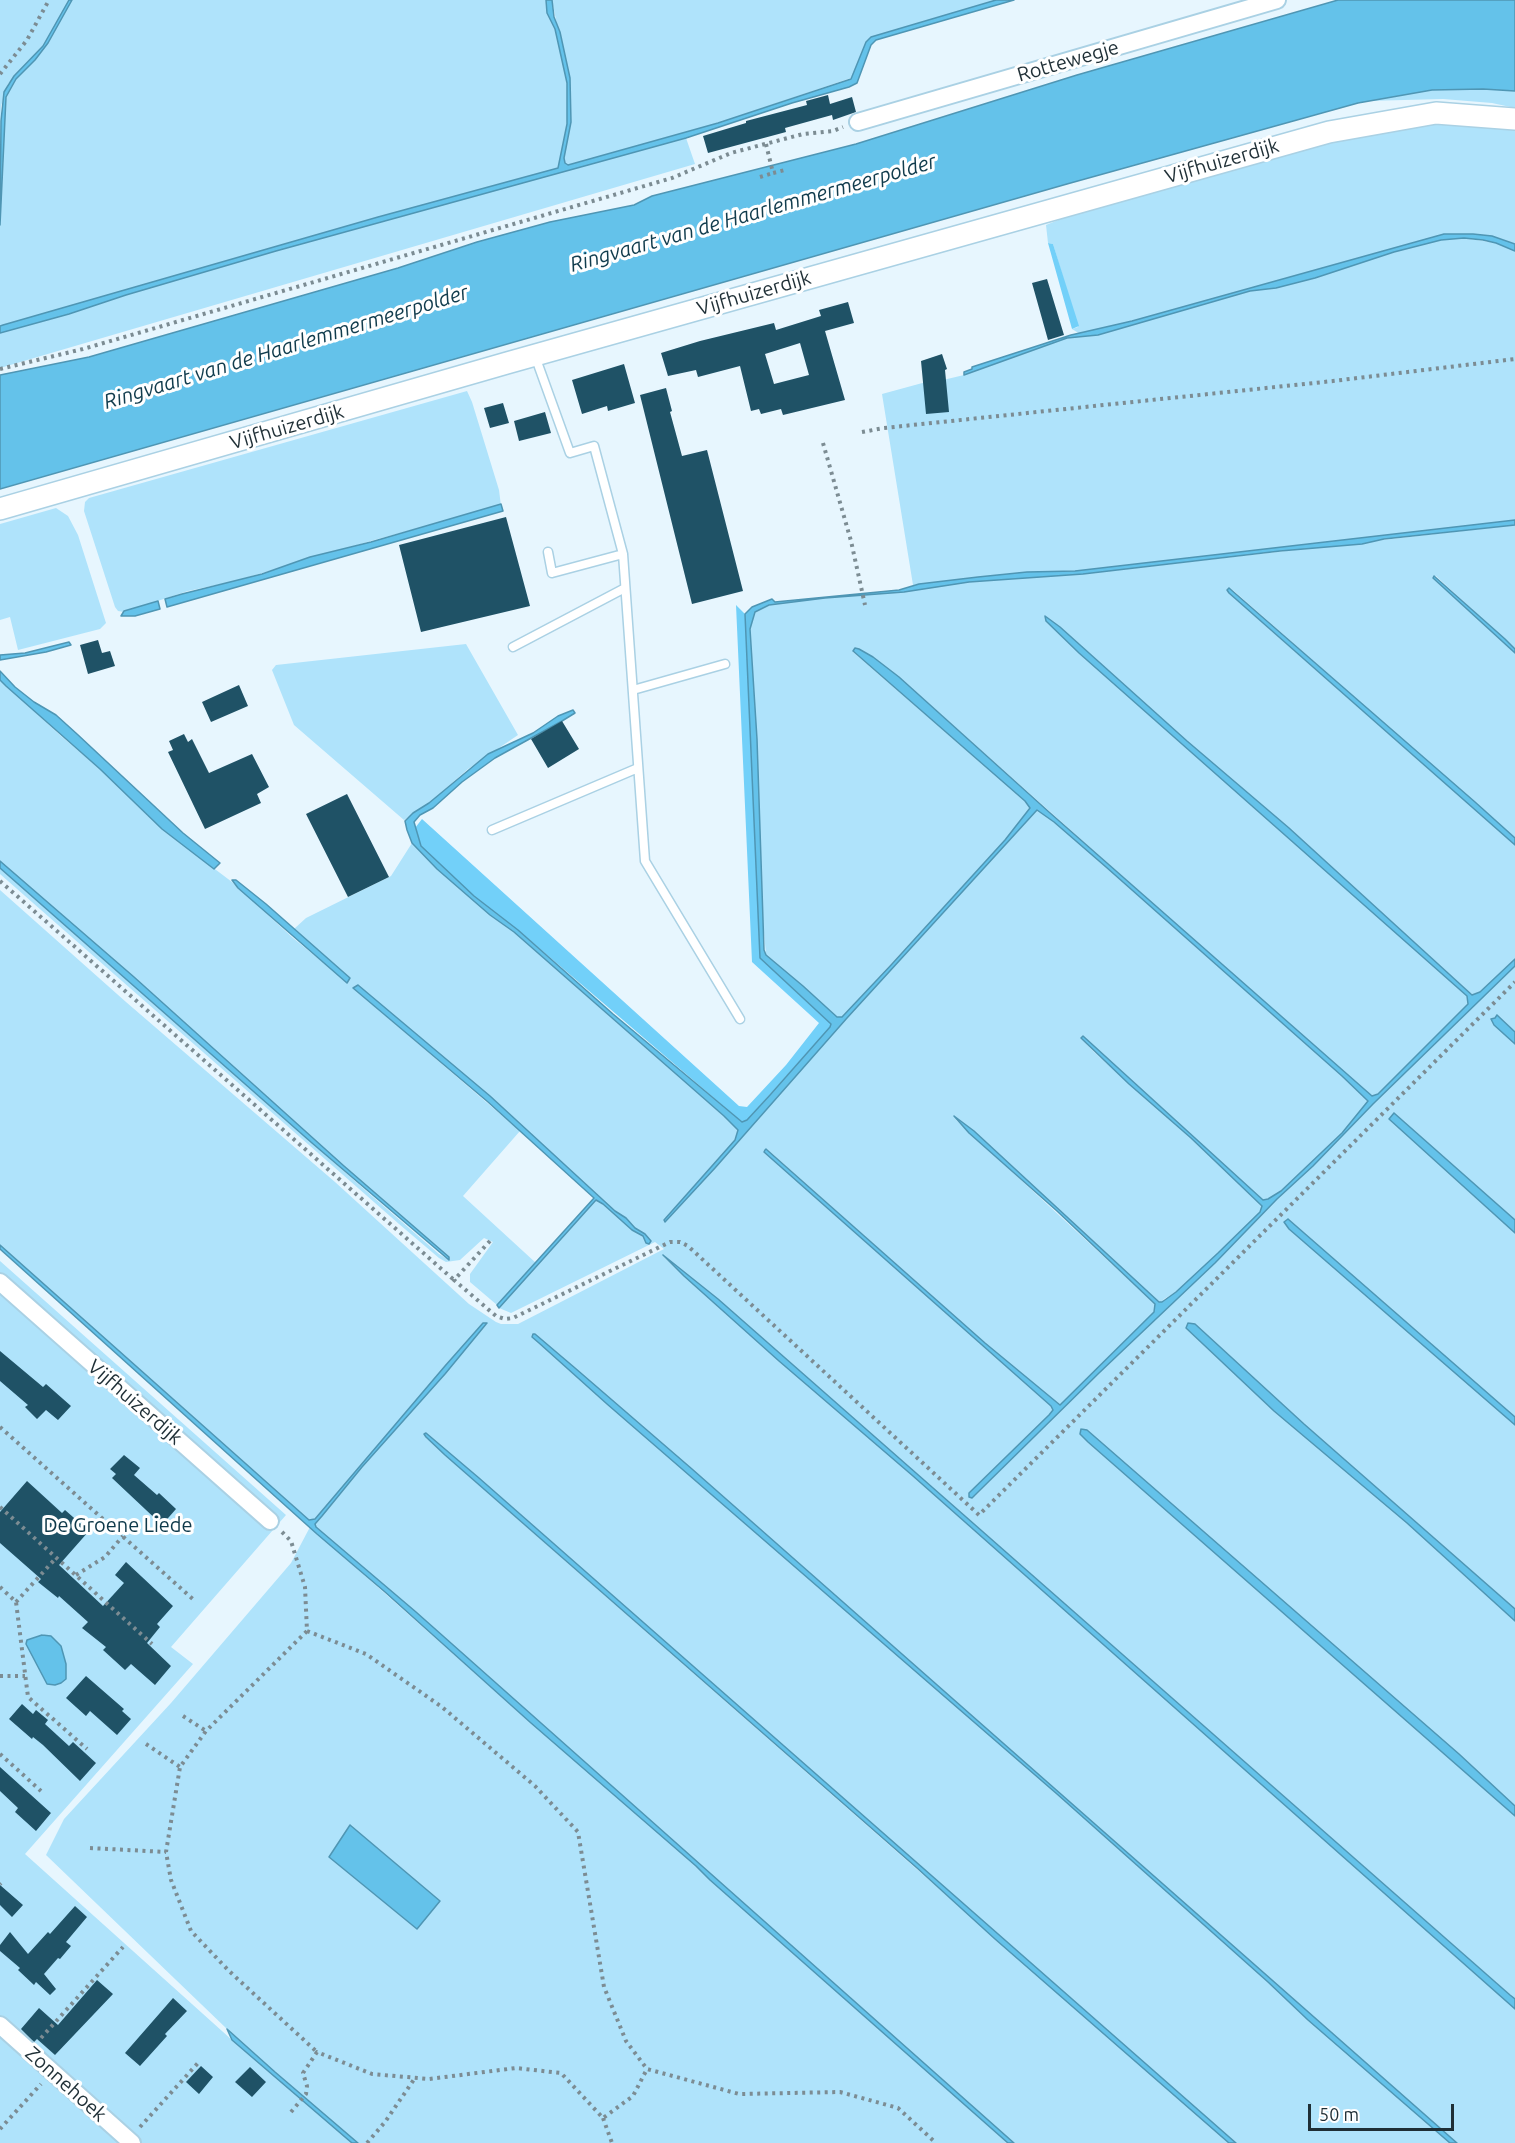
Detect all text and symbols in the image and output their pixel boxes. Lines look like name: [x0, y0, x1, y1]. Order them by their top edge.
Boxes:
street label: Rottewegje: [1014, 35, 1122, 87]
street label: Vijfhuizerdijk: [1162, 133, 1282, 189]
water label: Ringvaart van de Haarlemmermeerpolder: [567, 149, 939, 277]
street label: Vijfhuizerdijk: [694, 265, 814, 321]
water label: Ringvaart van de Haarlemmermeerpolder: [101, 279, 471, 415]
street label: Vijfhuizerdijk: [227, 399, 347, 455]
street label: Vijfhuizerdijk: [83, 1354, 187, 1450]
park label: De Groene Liede: [43, 1513, 193, 1537]
street label: Zonnehoek: [20, 2041, 112, 2127]
scale bar: [1311, 2092, 1456, 2130]
text: 50 m: [1319, 2104, 1359, 2124]

